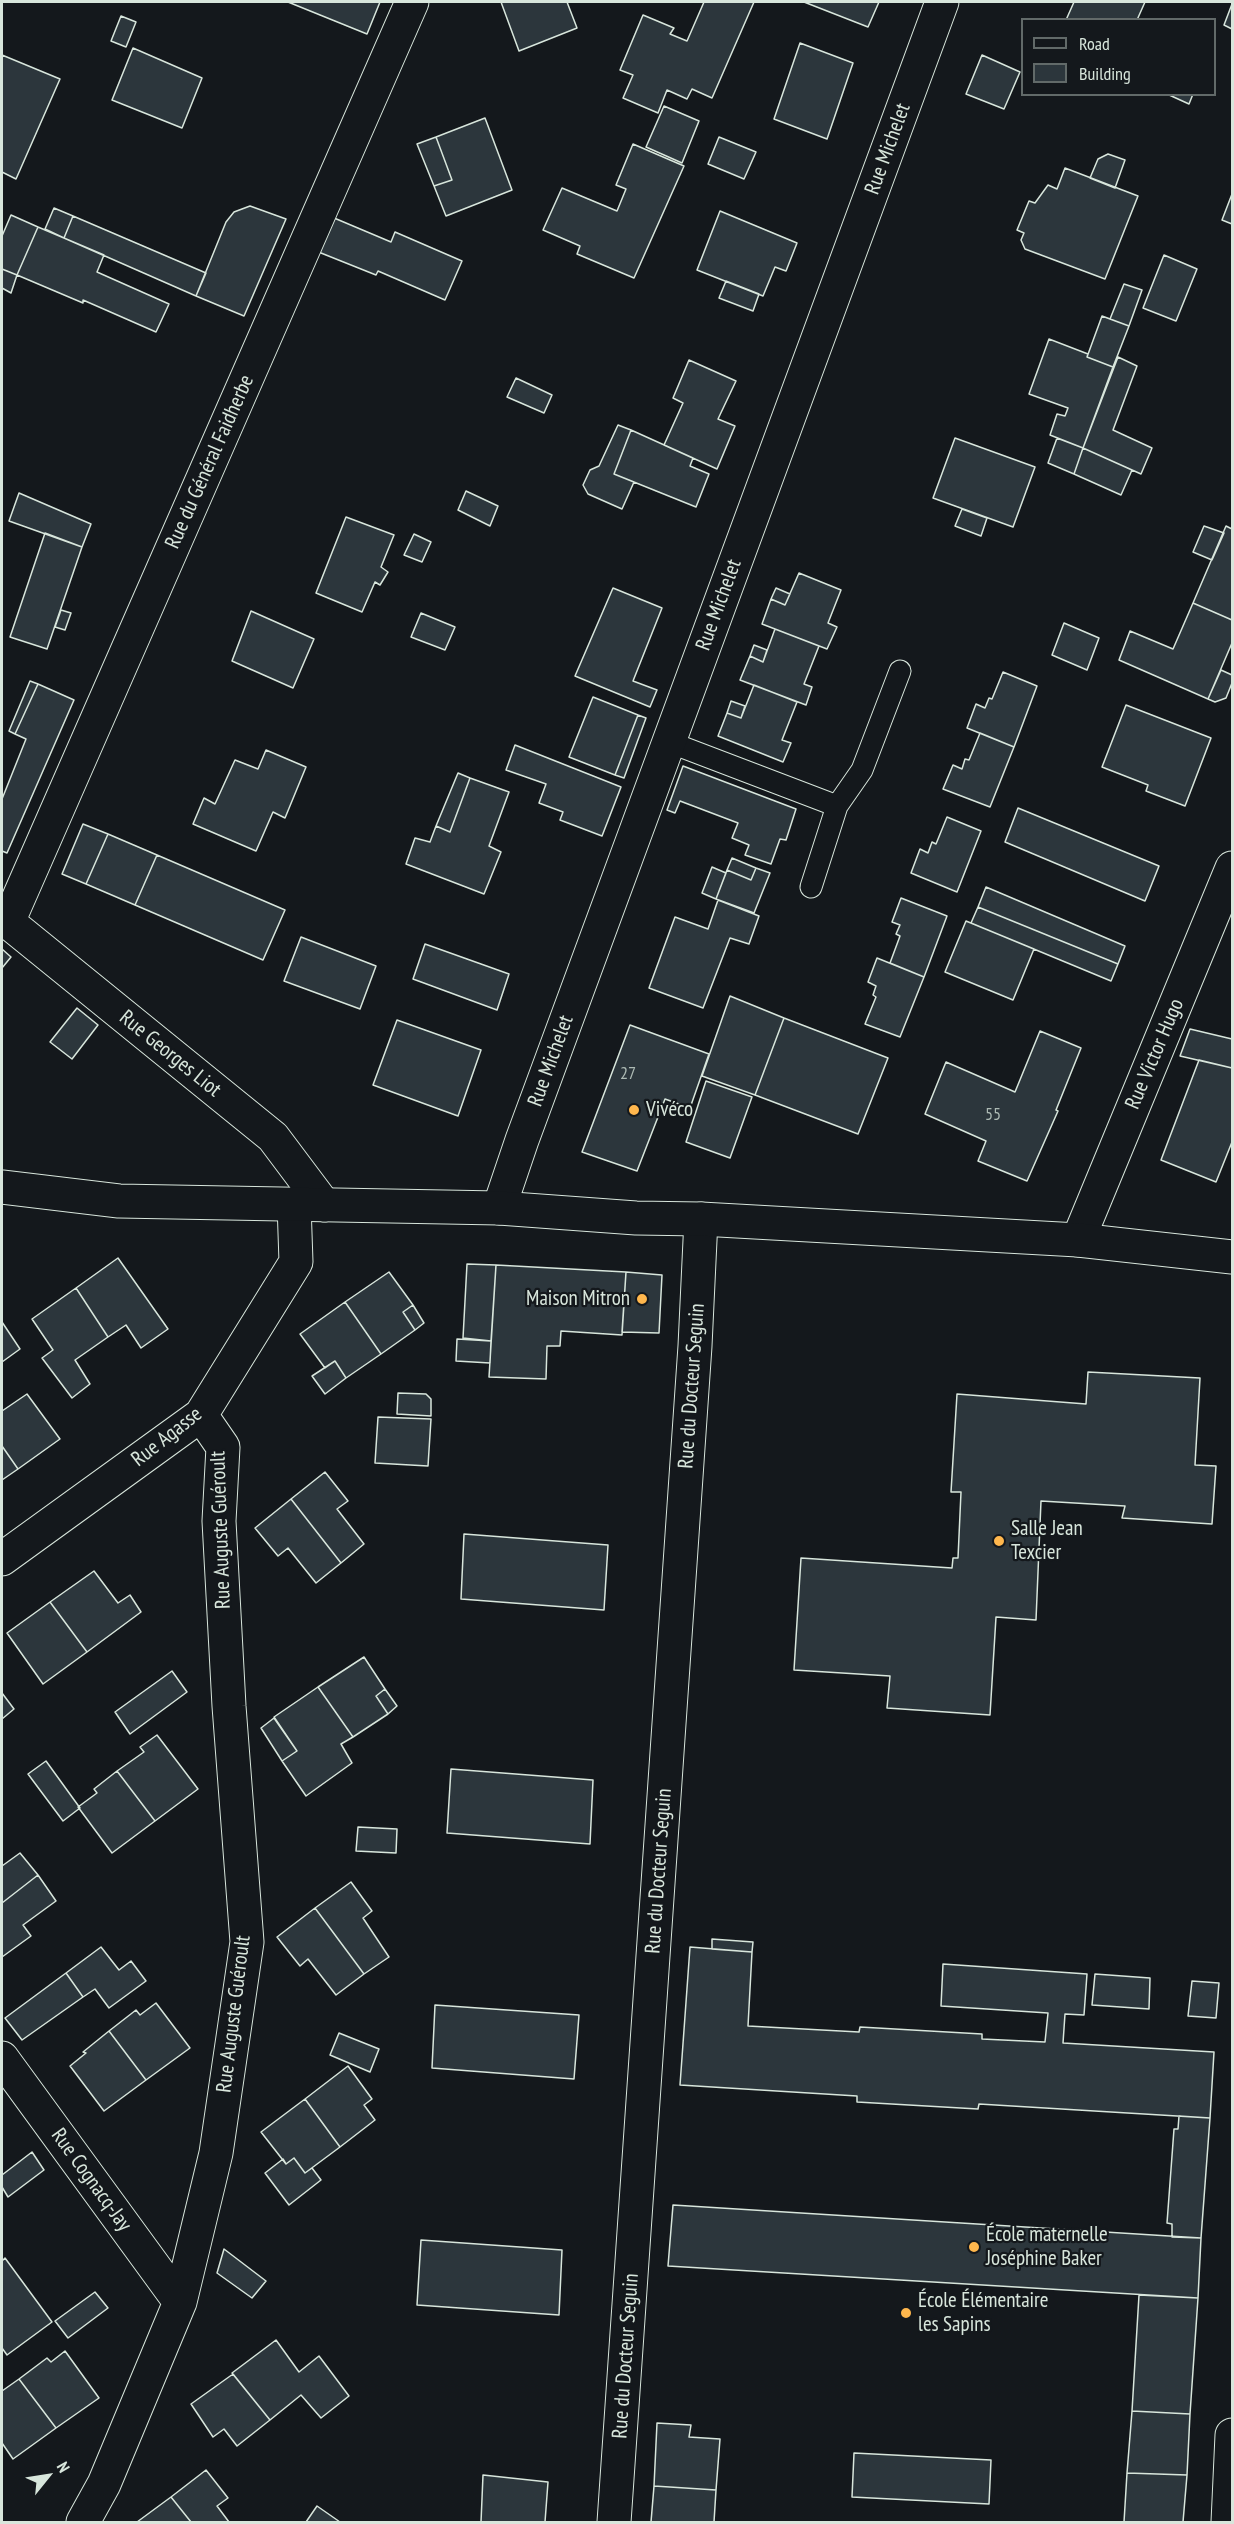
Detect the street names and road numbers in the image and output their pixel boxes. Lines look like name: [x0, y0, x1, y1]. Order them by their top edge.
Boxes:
street label: Rue Michelet: [860, 100, 916, 198]
street label: Rue du Général Faidherbe: [160, 371, 260, 553]
street label: Rue Michelet: [691, 556, 747, 654]
street label: Rue Victor Hugo: [1120, 995, 1190, 1113]
street label: Rue Georges Liot: [114, 1005, 226, 1103]
street label: Rue Michelet: [523, 1012, 579, 1110]
street label: Rue du Docteur Seguin: [674, 1303, 710, 1469]
street label: Rue Agasse: [127, 1402, 207, 1472]
street label: Rue Auguste Guéroult: [206, 1451, 236, 1609]
street label: Rue du Docteur Seguin: [641, 1788, 677, 1954]
street label: Rue Auguste Guéroult: [212, 1934, 256, 2094]
street label: Rue Cognacq-Jay: [45, 2124, 137, 2236]
street label: Rue du Docteur Seguin: [608, 2273, 644, 2439]

